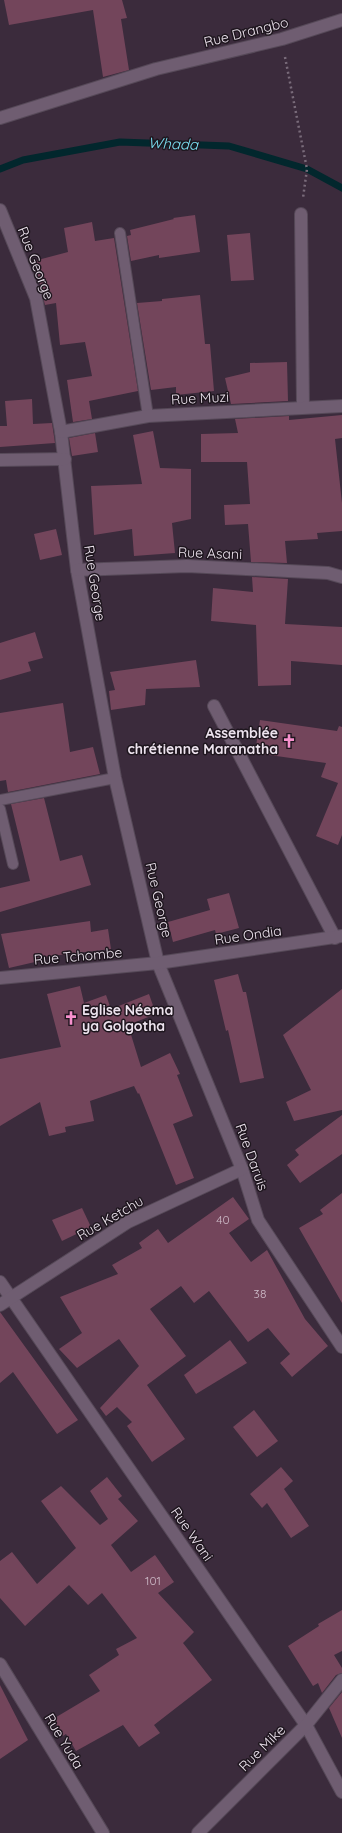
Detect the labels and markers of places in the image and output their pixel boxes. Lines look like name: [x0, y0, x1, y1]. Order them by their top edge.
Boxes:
place label: Assemblée chrétienne Maranatha: [128, 724, 278, 758]
church icon: Assemblée chrétienne Maranatha: [281, 733, 297, 749]
place label: Eglise Néema ya Golgotha: [82, 1001, 173, 1035]
church icon: Eglise Néema ya Golgotha: [63, 1010, 79, 1026]

